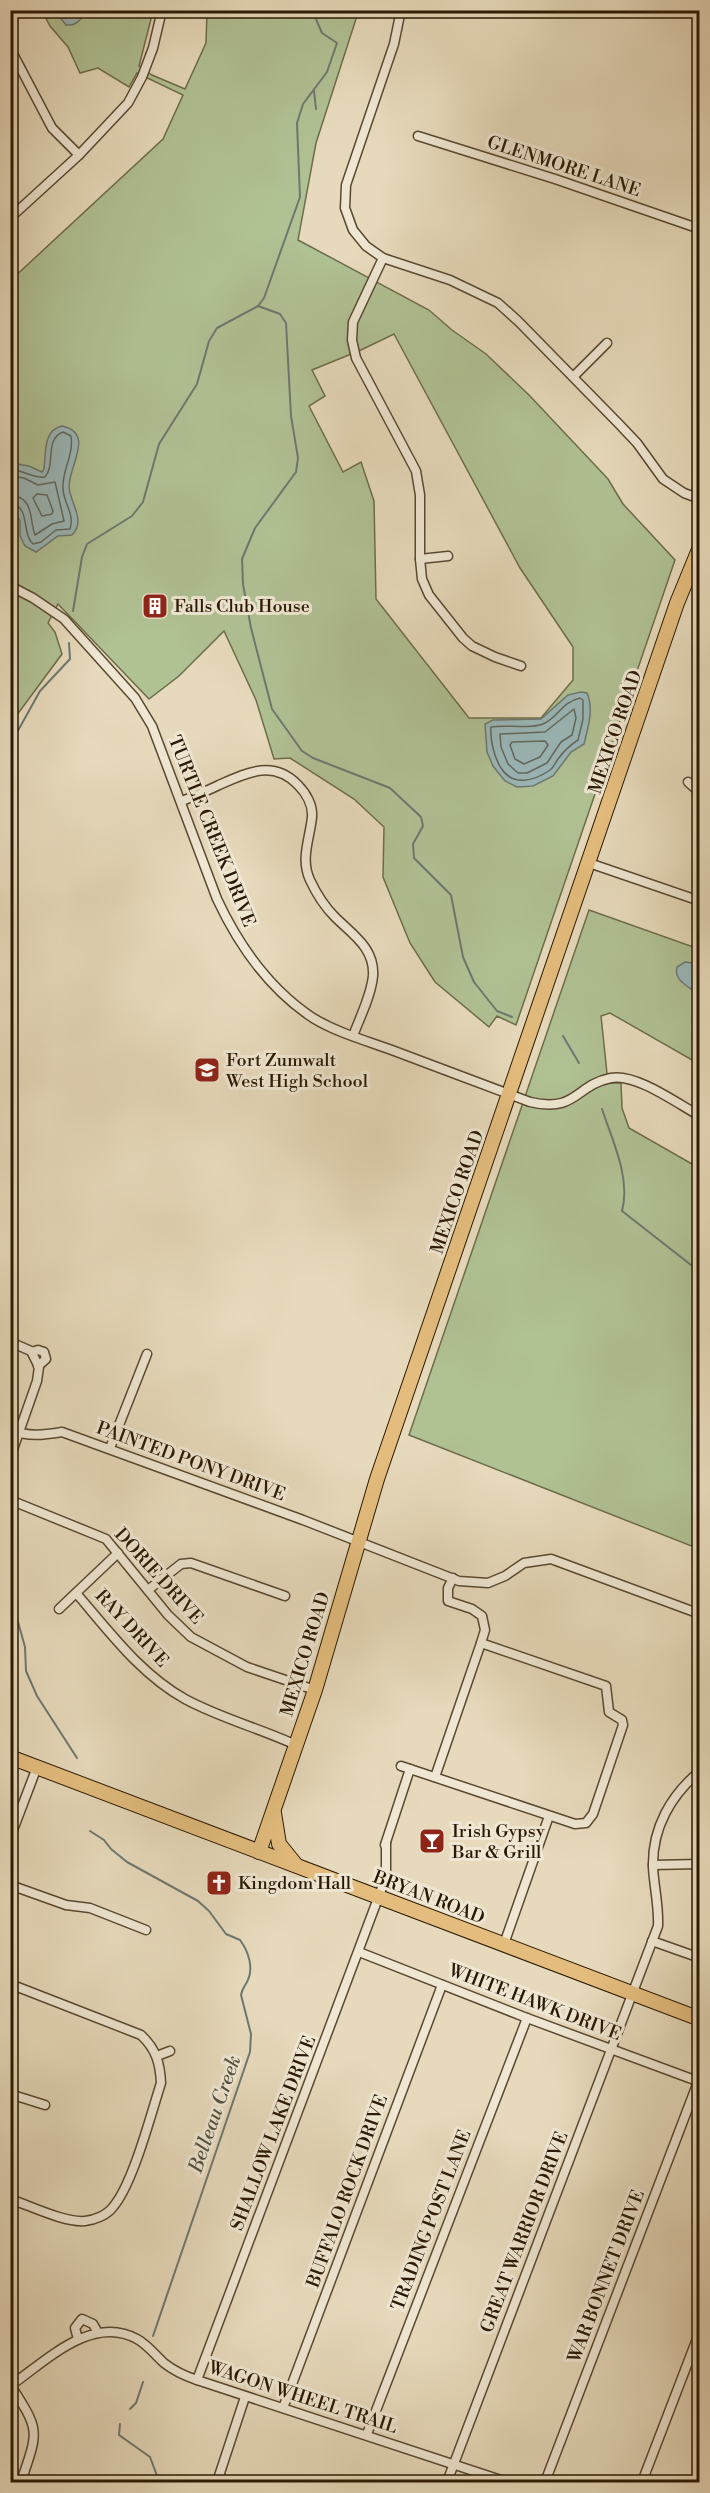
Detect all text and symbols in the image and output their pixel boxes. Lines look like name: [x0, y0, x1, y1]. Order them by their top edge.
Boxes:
street label: GLENMORE LANE: [484, 131, 644, 202]
building icon: Falls Club House: [140, 591, 170, 621]
place label: Falls Club House: [174, 595, 310, 618]
street label: MEXICO ROAD: [584, 667, 647, 797]
street label: TURTLE CREEK DRIVE: [163, 732, 260, 930]
place label: Fort Zumwalt West High School: [225, 1049, 369, 1093]
school or university icon: Fort Zumwalt West High School: [192, 1055, 222, 1085]
street label: MEXICO ROAD: [426, 1127, 489, 1257]
street label: PAINTED PONY DRIVE: [93, 1417, 289, 1506]
street label: DORIE DRIVE: [109, 1523, 208, 1629]
street label: RAY DRIVE: [90, 1585, 174, 1672]
street label: MEXICO ROAD: [276, 1589, 335, 1719]
place label: Irish Gypsy Bar & Grill: [451, 1820, 545, 1864]
bar icon: Irish Gypsy Bar & Grill: [417, 1826, 447, 1856]
street label: BRYAN ROAD: [369, 1865, 488, 1929]
church icon: Kingdom Hall: [204, 1868, 234, 1898]
place label: Kingdom Hall: [238, 1872, 352, 1895]
street label: WHITE HAWK DRIVE: [444, 1959, 624, 2046]
street label: SHALLOW LAKE DRIVE: [226, 2033, 321, 2234]
water label: Belleau Creek: [183, 2052, 247, 2178]
street label: BUFFALO ROCK DRIVE: [301, 2092, 393, 2292]
street label: TRADING POST LANE: [386, 2127, 477, 2314]
street label: GREAT WARRIOR DRIVE: [475, 2128, 574, 2336]
street label: WAR BONNET DRIVE: [563, 2186, 650, 2367]
street label: WAGON WHEEL TRAIL: [204, 2356, 400, 2439]

